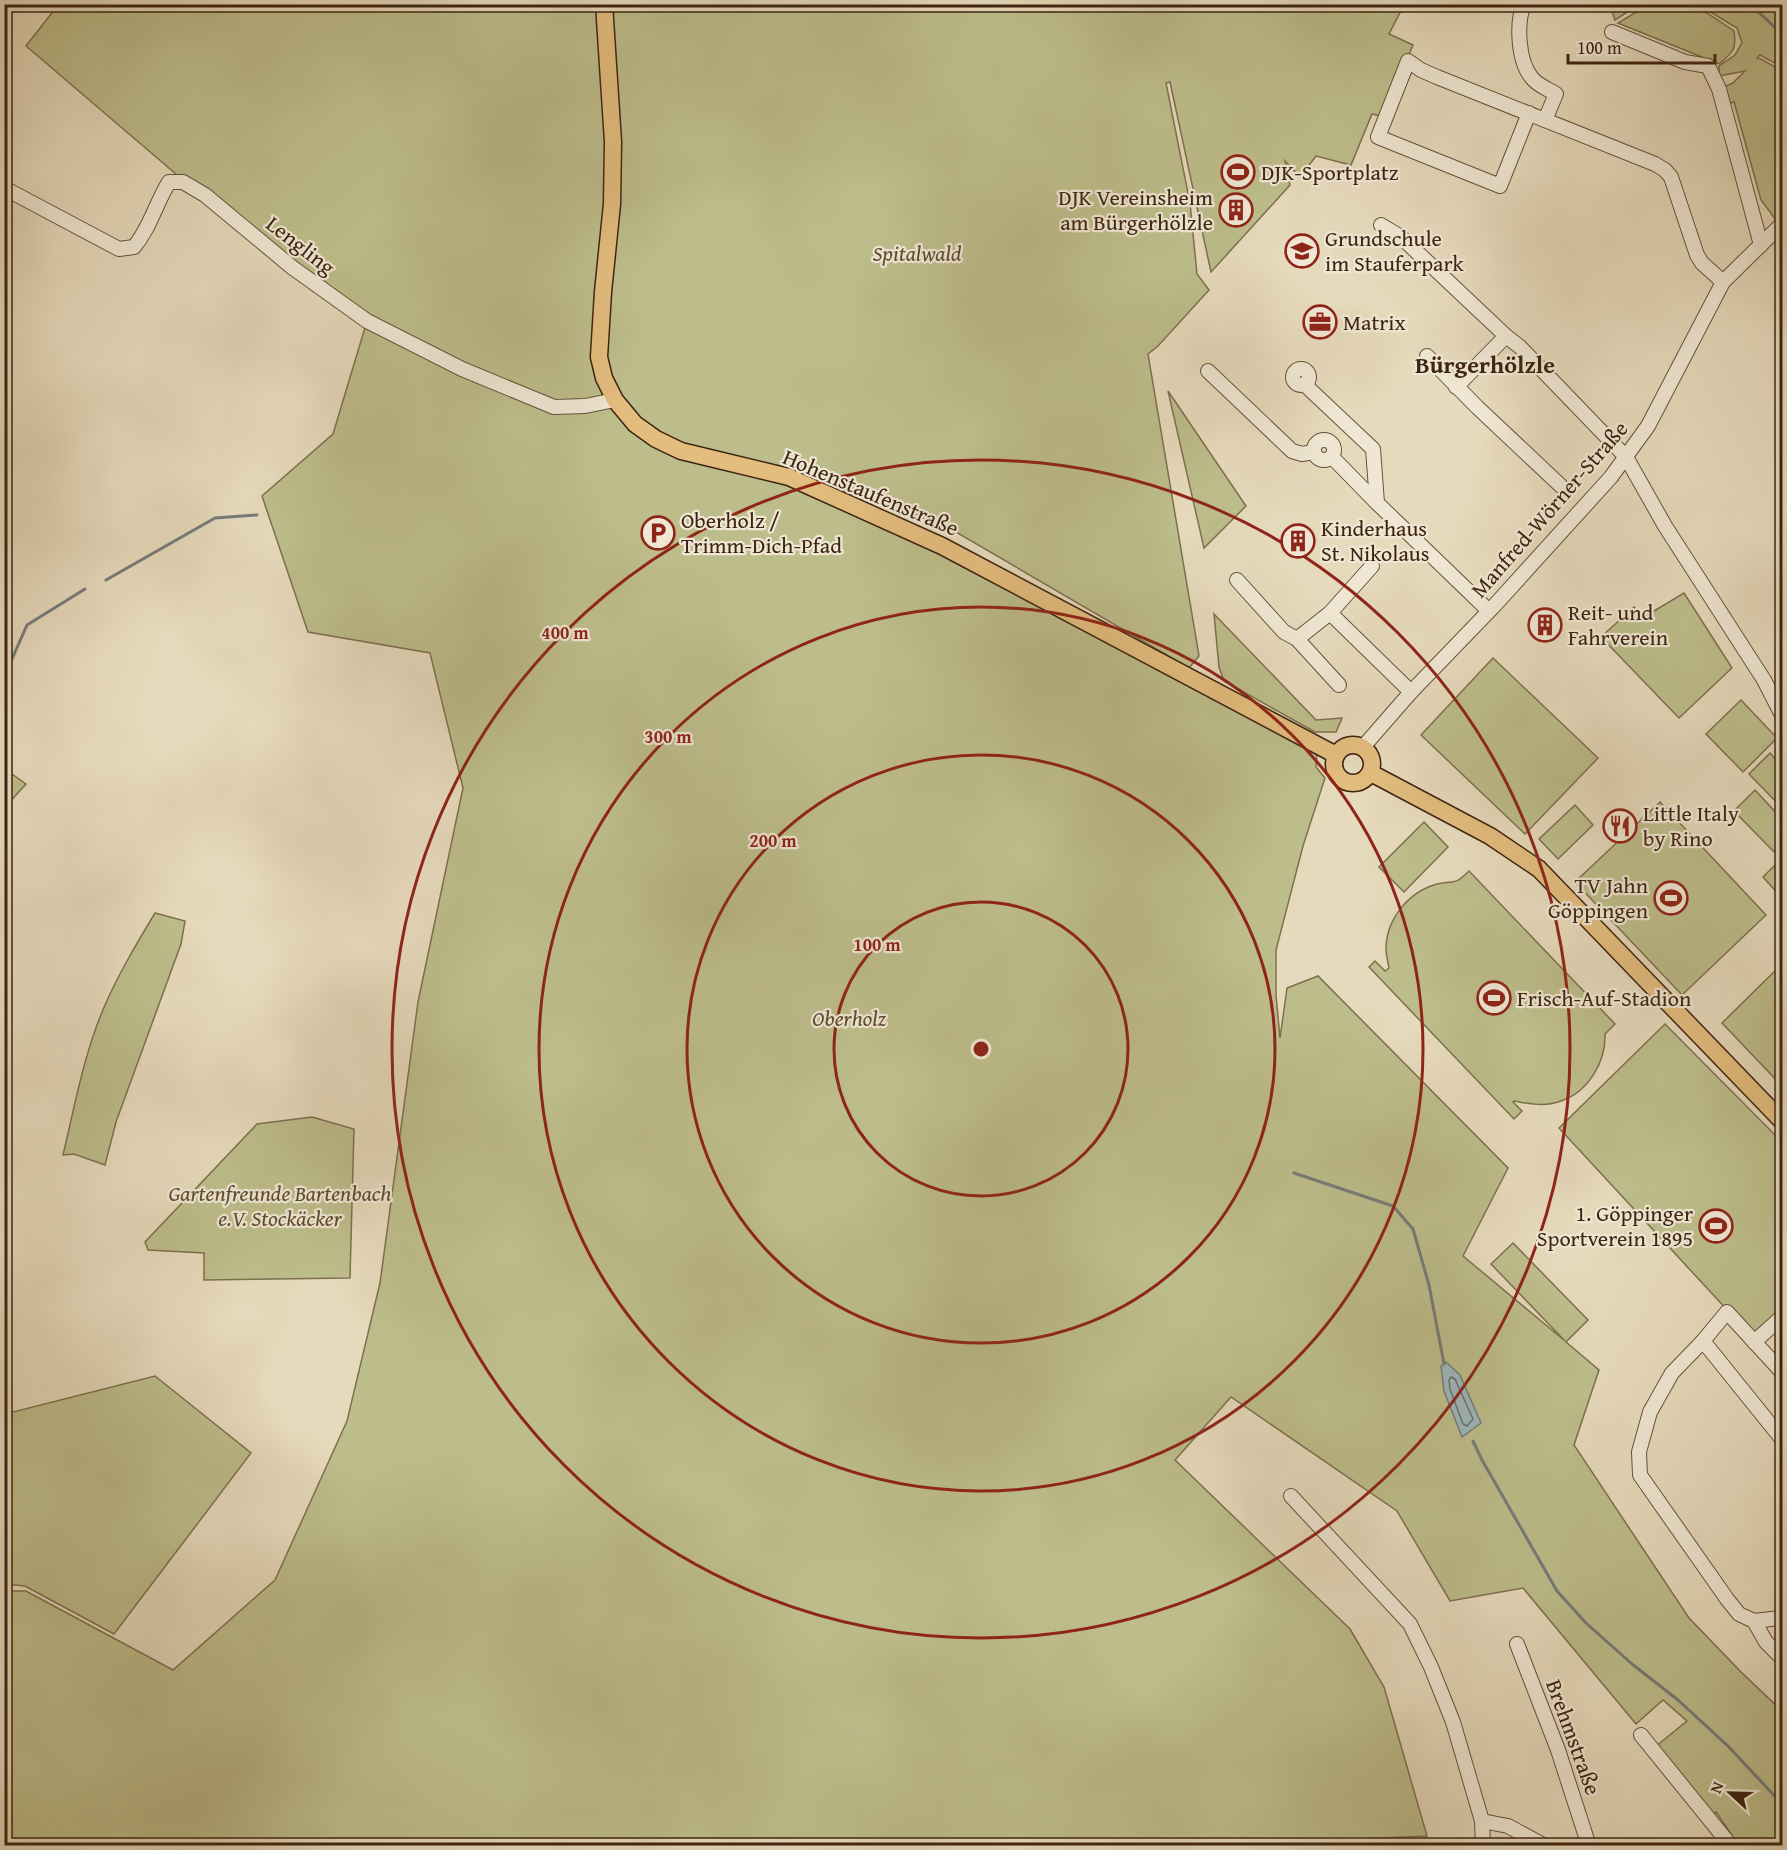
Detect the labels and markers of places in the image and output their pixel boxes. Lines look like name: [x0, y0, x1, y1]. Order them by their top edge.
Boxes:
sports icon: DJK-Sportplatz: [1220, 154, 1256, 190]
place label: DJK-Sportplatz: [1261, 156, 1399, 188]
place label: DJK Vereinsheim am Bürgerhölzle: [1058, 181, 1213, 238]
building icon: DJK Vereinsheim am Bürgerhölzle: [1218, 192, 1254, 228]
place label: Grundschule im Stauferpark: [1325, 222, 1465, 279]
school or university icon: Grundschule im Stauferpark: [1284, 233, 1320, 269]
office icon: Matrix: [1302, 304, 1338, 340]
place label: Matrix: [1343, 306, 1406, 338]
place label: Oberholz / Trimm-Dich-Pfad: [681, 504, 842, 561]
place label: Kinderhaus St. Nikolaus: [1321, 512, 1429, 569]
parking icon: Oberholz / Trimm-Dich-Pfad: [640, 515, 676, 551]
building icon: Kinderhaus St. Nikolaus: [1280, 523, 1316, 559]
place label: Reit- und Fahrverein: [1568, 596, 1669, 653]
building icon: Reit- und Fahrverein: [1527, 607, 1563, 643]
place label: Little Italy by Rino: [1643, 797, 1739, 854]
restaurant icon: Little Italy by Rino: [1602, 808, 1638, 844]
place label: TV Jahn Göppingen: [1548, 869, 1649, 926]
sports icon: TV Jahn Göppingen: [1653, 880, 1689, 916]
sports icon: Frisch-Auf-Stadion: [1476, 980, 1512, 1016]
place label: Frisch-Auf-Stadion: [1517, 982, 1692, 1014]
centre of rings: [971, 1039, 991, 1059]
place label: 1. Göppinger Sportverein 1895: [1537, 1197, 1693, 1254]
sports icon: 1. Göppinger Sportverein 1895: [1698, 1208, 1734, 1244]

